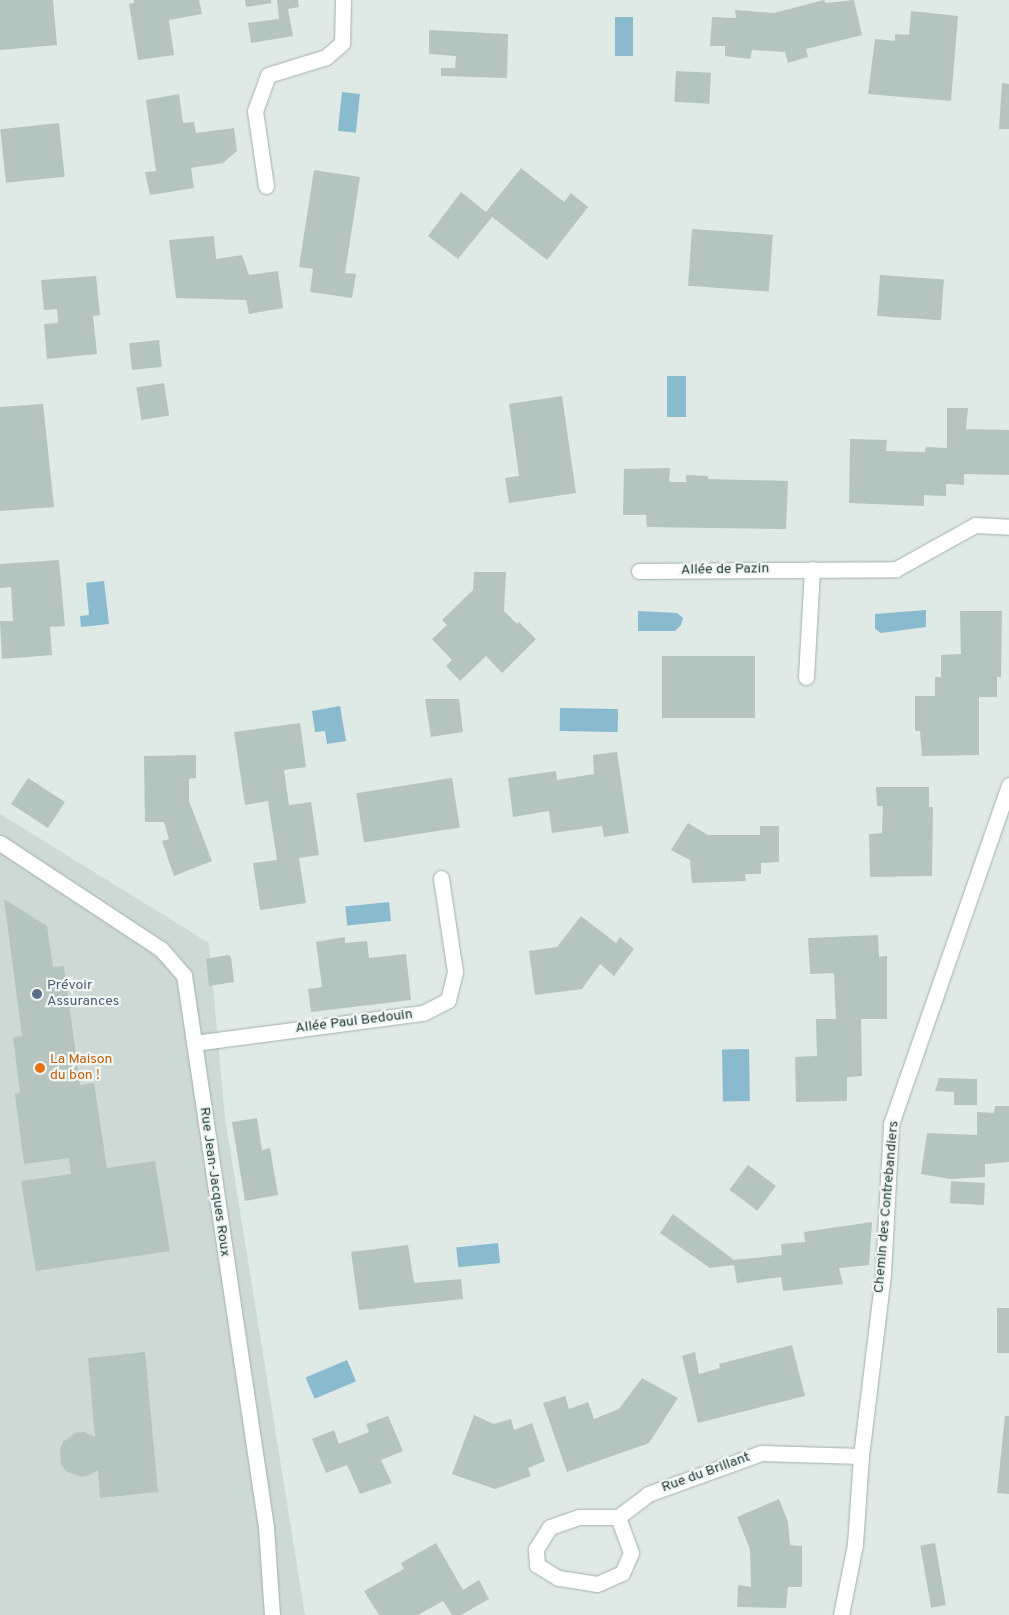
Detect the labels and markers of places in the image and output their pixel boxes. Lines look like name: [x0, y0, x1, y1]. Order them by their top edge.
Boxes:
place label: Prévoir Assurances: [47, 978, 119, 1010]
marker: Prévoir Assurances: [31, 988, 43, 1000]
place label: La Maison du bon !: [50, 1052, 112, 1084]
marker: La Maison du bon !: [34, 1062, 46, 1074]

